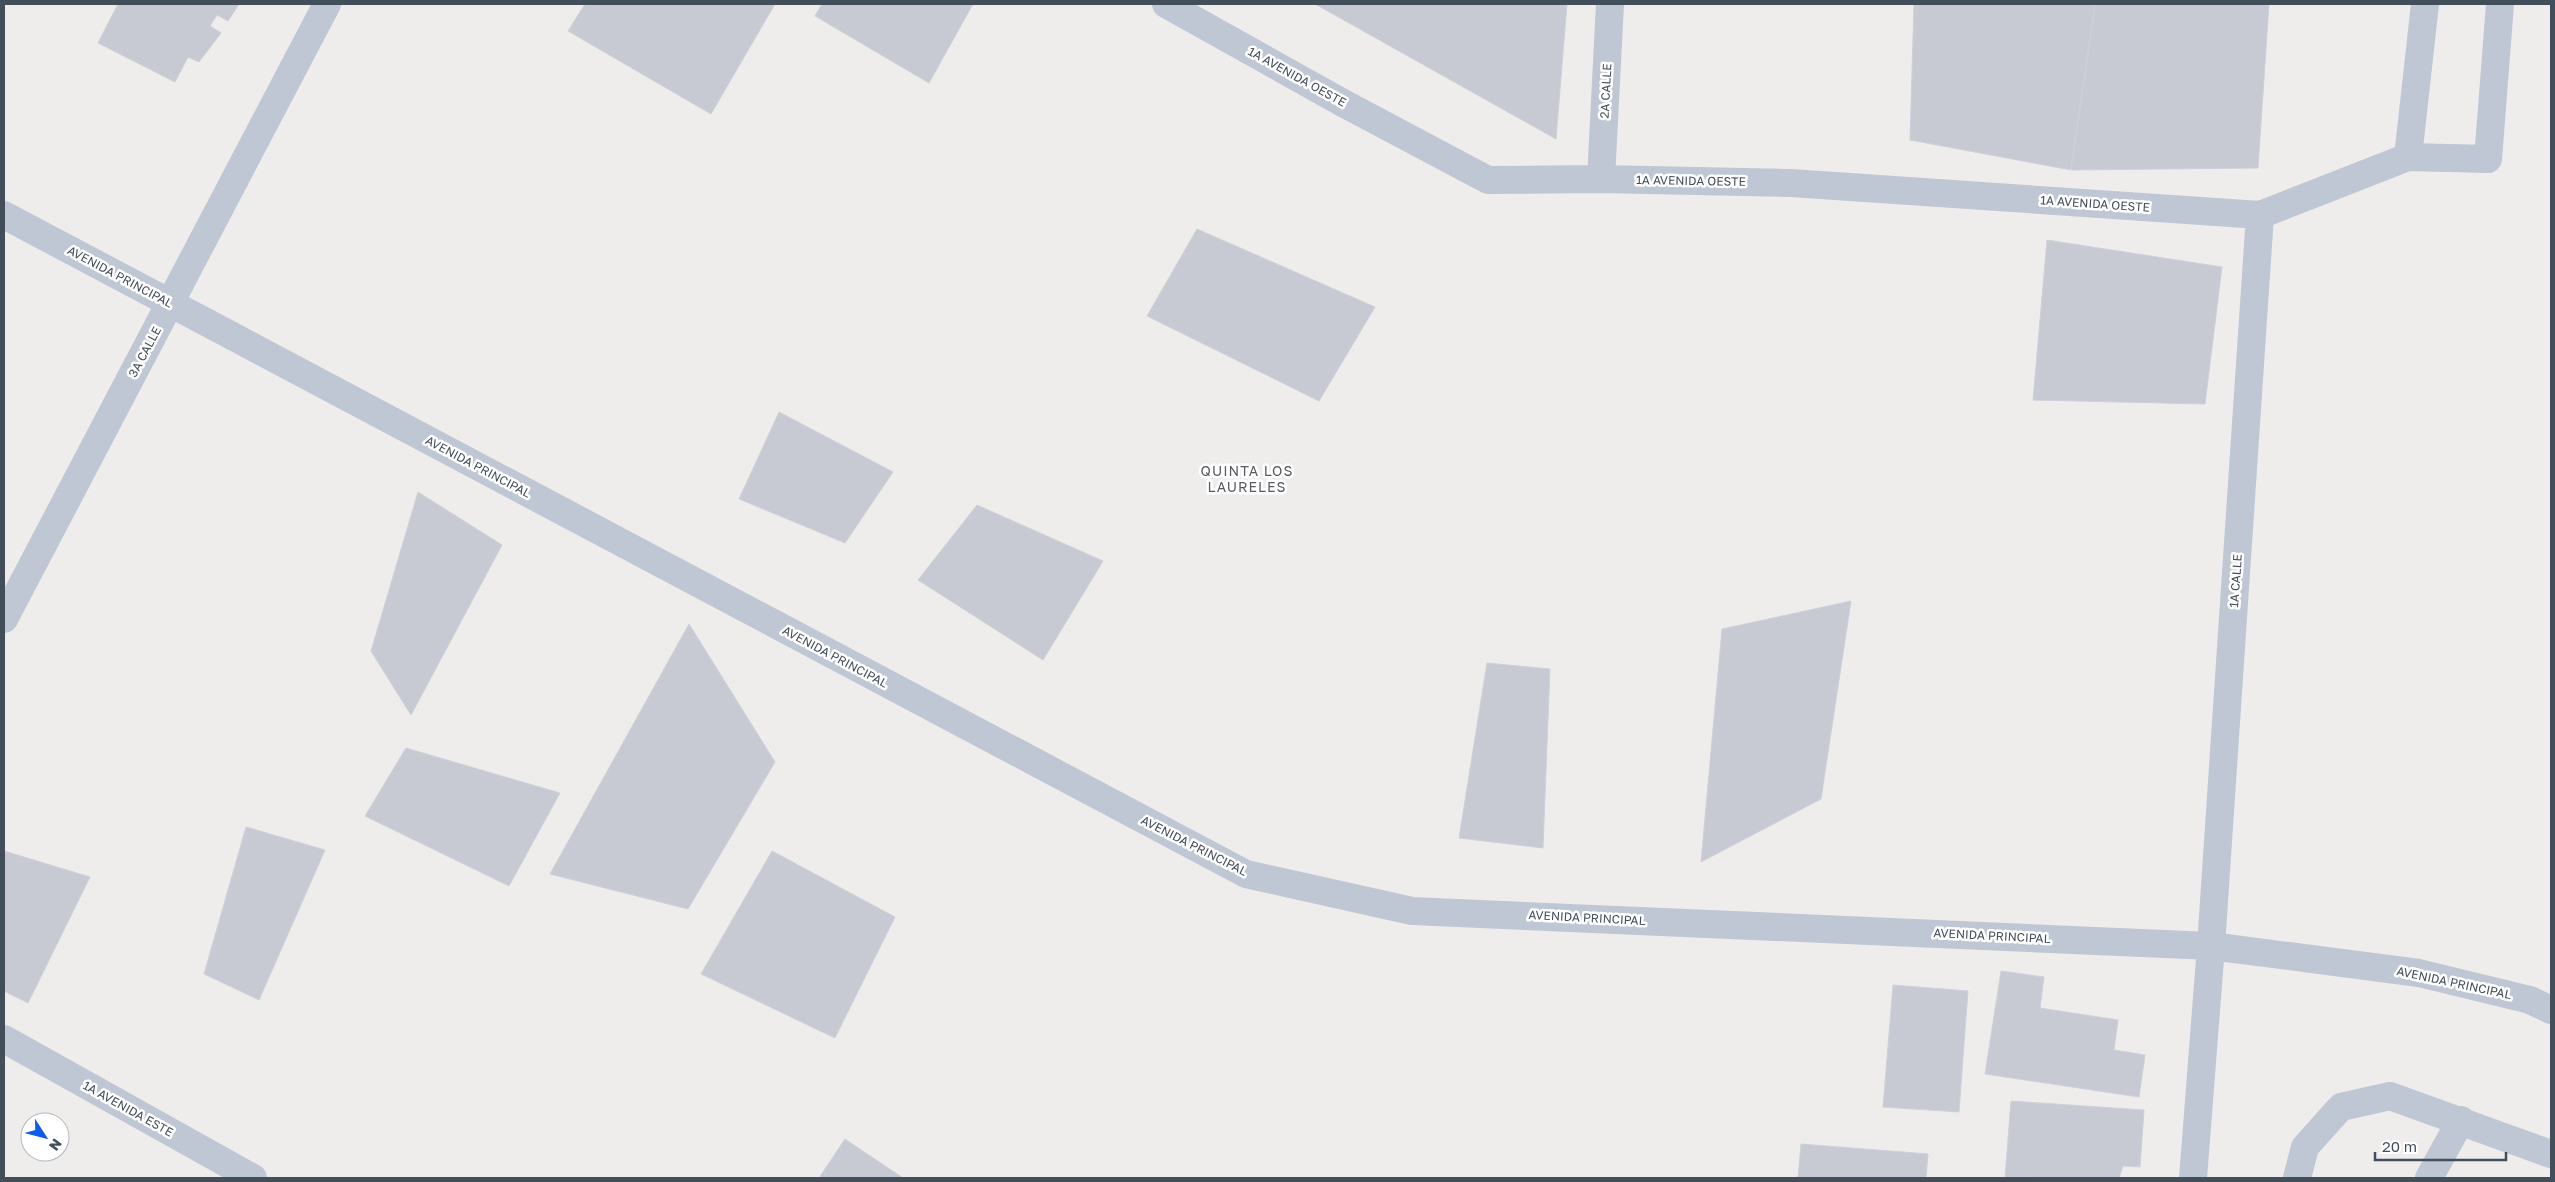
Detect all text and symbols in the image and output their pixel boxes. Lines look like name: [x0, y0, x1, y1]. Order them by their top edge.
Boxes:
street label: 1A AVENIDA OESTE: [1246, 43, 1349, 110]
street label: 2A CALLE: [1597, 63, 1614, 119]
street label: 1A AVENIDA OESTE: [1636, 172, 1746, 189]
street label: 1A AVENIDA OESTE: [2040, 192, 2150, 215]
street label: AVENIDA PRINCIPAL: [65, 242, 176, 311]
street label: 3A CALLE: [125, 324, 164, 380]
street label: AVENIDA PRINCIPAL: [423, 432, 534, 501]
district label: QUINTA LOS LAURELES: [1201, 462, 1293, 495]
street label: 1A CALLE: [2226, 554, 2245, 608]
street label: AVENIDA PRINCIPAL: [780, 622, 891, 691]
street label: AVENIDA PRINCIPAL: [1139, 812, 1250, 879]
street label: AVENIDA PRINCIPAL: [1528, 907, 1646, 928]
street label: AVENIDA PRINCIPAL: [1933, 925, 2051, 946]
street label: AVENIDA PRINCIPAL: [2395, 963, 2513, 1002]
street label: 1A AVENIDA ESTE: [80, 1078, 176, 1140]
north arrow: [20, 1112, 70, 1162]
scale bar: [2375, 1130, 2506, 1162]
text: N: [46, 1136, 66, 1154]
text: 20 m: [2382, 1137, 2417, 1155]

